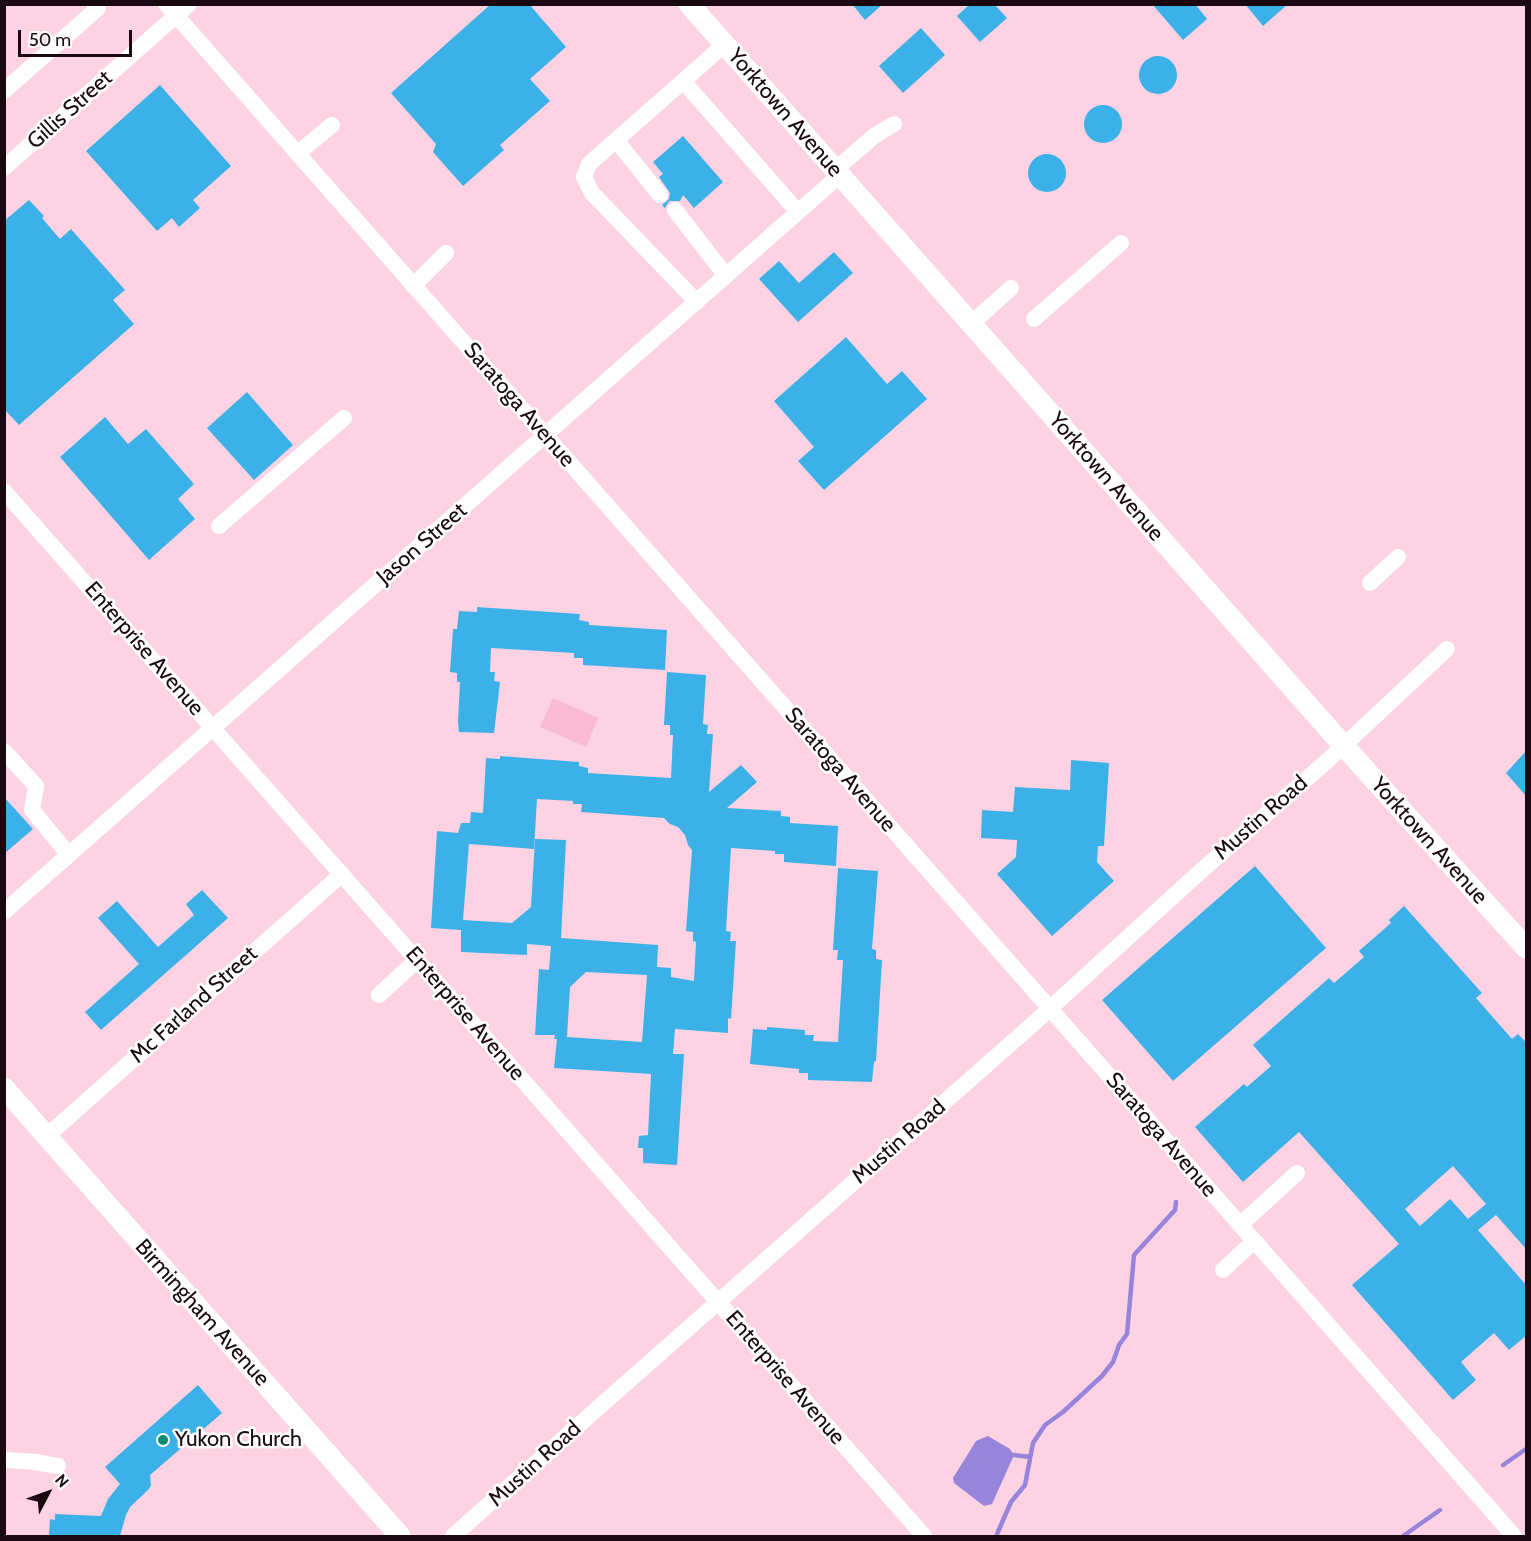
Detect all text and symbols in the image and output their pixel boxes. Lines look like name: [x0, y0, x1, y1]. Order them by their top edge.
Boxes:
scale bar: [21, 18, 135, 56]
text: 50 m: [29, 29, 71, 51]
street label: Yorktown Avenue: [722, 43, 848, 183]
street label: Gillis Street: [22, 65, 118, 155]
street label: Saratoga Avenue: [458, 337, 580, 473]
street label: Yorktown Avenue: [1043, 407, 1169, 547]
street label: Jason Street: [371, 498, 473, 590]
street label: Enterprise Avenue: [79, 577, 209, 721]
street label: Saratoga Avenue: [779, 702, 901, 838]
street label: Mustin Road: [1209, 770, 1313, 866]
street label: Yorktown Avenue: [1365, 772, 1493, 910]
street label: Mc Farland Street: [125, 941, 263, 1069]
street label: Enterprise Avenue: [400, 942, 530, 1086]
street label: Saratoga Avenue: [1100, 1067, 1222, 1203]
street label: Mustin Road: [847, 1094, 951, 1190]
street label: Birmingham Avenue: [129, 1234, 275, 1392]
street label: Enterprise Avenue: [720, 1306, 850, 1450]
street label: Mustin Road: [483, 1416, 587, 1512]
place label: Yukon Church: [175, 1427, 302, 1453]
marker: Yukon Church: [156, 1433, 170, 1447]
north arrow: [18, 1463, 78, 1523]
text: N: [51, 1470, 73, 1491]

